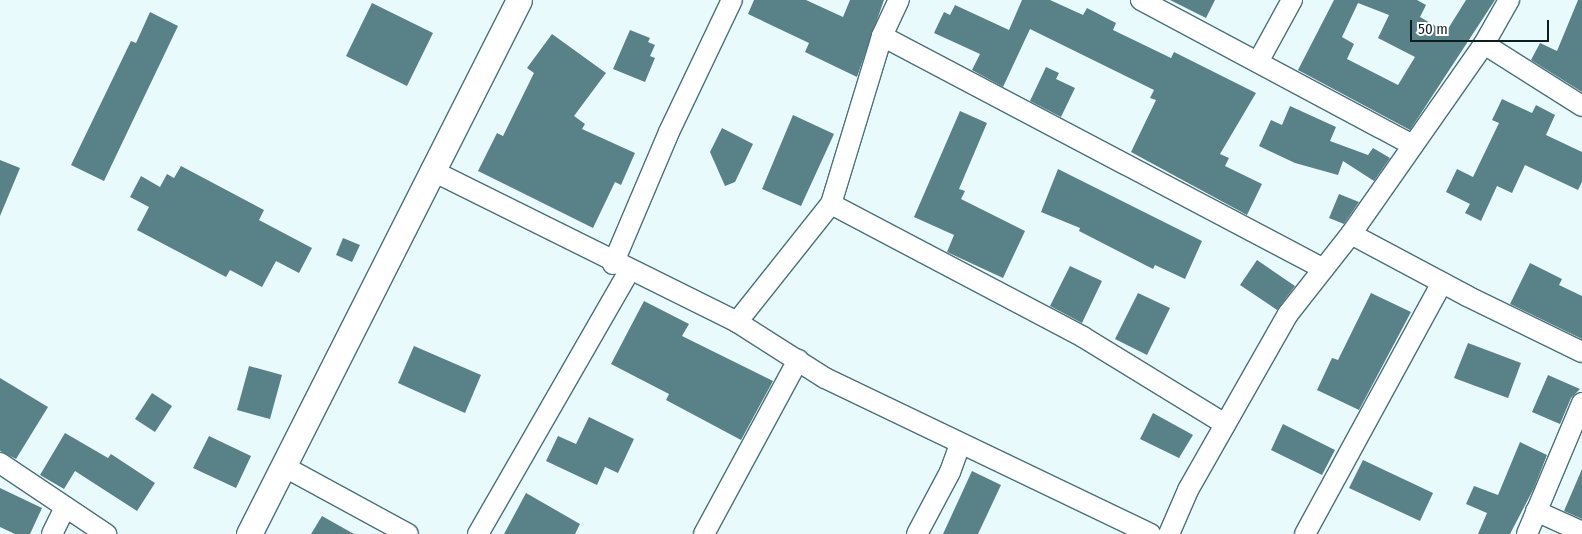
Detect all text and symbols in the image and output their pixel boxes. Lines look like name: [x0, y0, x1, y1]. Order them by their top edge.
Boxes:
scale bar: [1412, 10, 1551, 42]
text: 50 m: [1418, 20, 1448, 38]

